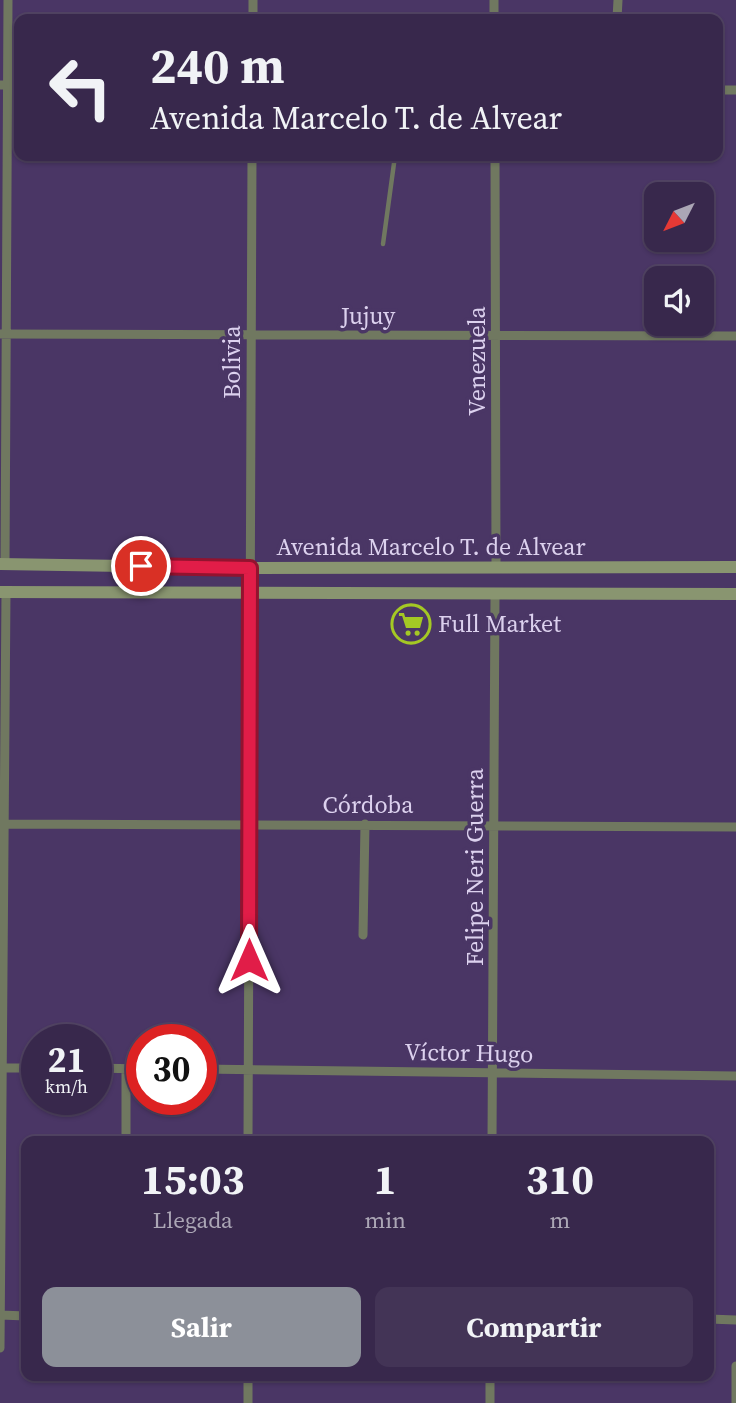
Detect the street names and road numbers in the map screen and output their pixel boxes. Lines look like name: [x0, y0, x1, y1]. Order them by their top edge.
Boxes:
street label: Jujuy: [340, 299, 396, 332]
street label: Venezuela: [460, 306, 493, 416]
street label: Bolivia: [215, 324, 248, 399]
street label: Avenida Marcelo T. de Alvear: [276, 530, 586, 563]
street label: Felipe Neri Guerra: [458, 767, 491, 966]
street label: Córdoba: [323, 788, 414, 821]
street label: Víctor Hugo: [404, 1035, 534, 1070]

